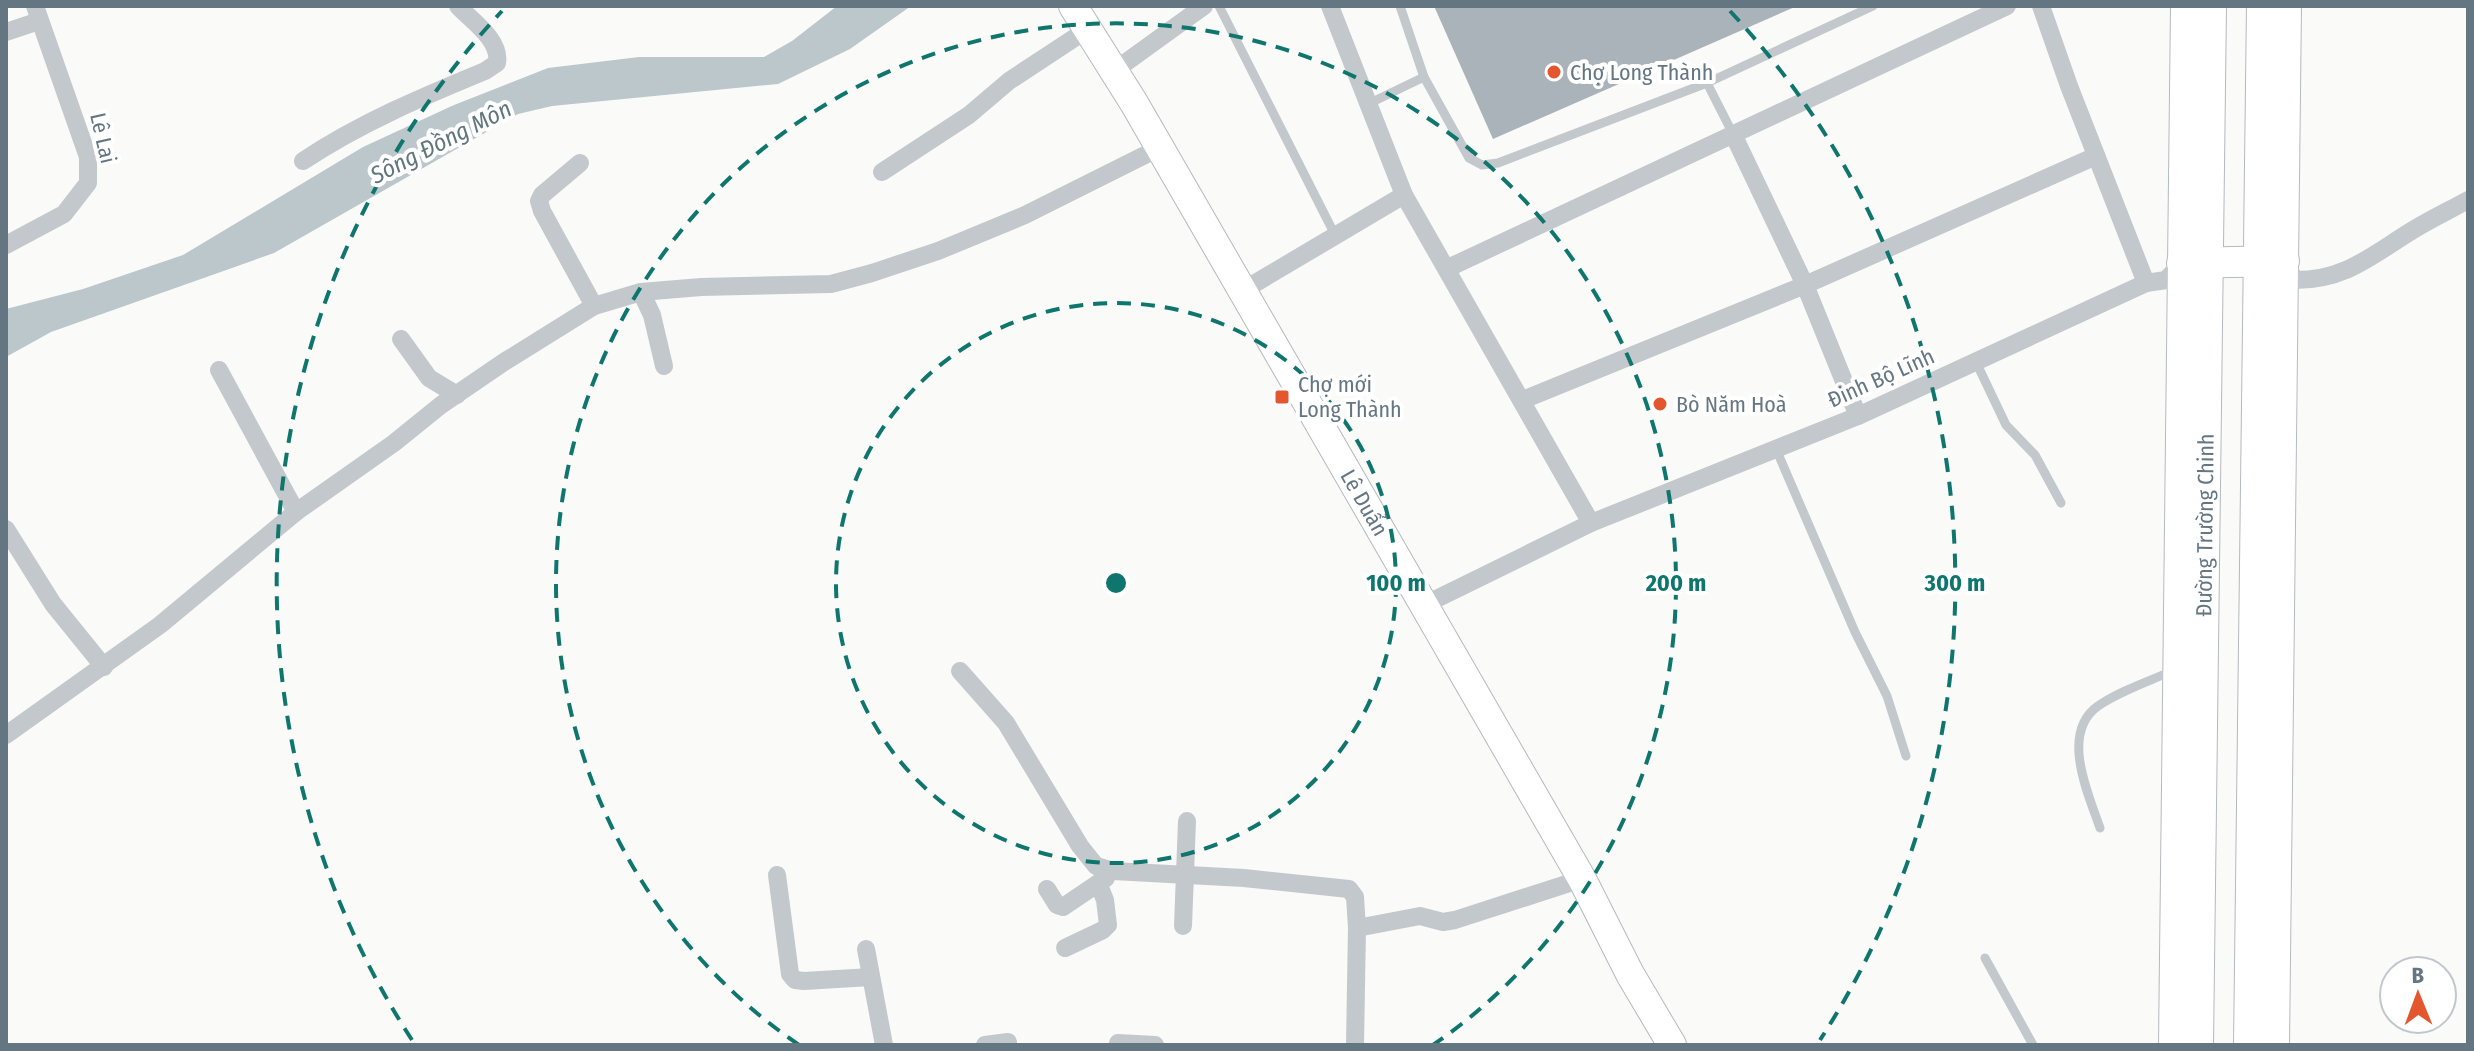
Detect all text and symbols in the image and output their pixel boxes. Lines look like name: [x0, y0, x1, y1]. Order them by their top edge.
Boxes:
place label: Chợ Long Thành: [1570, 59, 1713, 86]
marker: Chợ Long Thành: [1545, 63, 1563, 81]
water label: Sông Đồng Môn: [365, 94, 516, 190]
street label: Lê Lai: [84, 110, 122, 166]
street label: Đinh Bộ Lĩnh: [1823, 342, 1939, 414]
place label: Chợ mới Long Thành: [1298, 371, 1402, 423]
marker: Chợ mới Long Thành: [1273, 388, 1291, 406]
place label: Bò Năm Hoà: [1676, 391, 1786, 418]
marker: Bò Năm Hoà: [1651, 395, 1669, 413]
street label: Đường Trường Chinh: [2190, 433, 2219, 617]
street label: Lê Duẩn: [1335, 465, 1394, 541]
centre of rings: [1102, 569, 1130, 597]
text: 100 m: [1366, 569, 1426, 597]
text: 200 m: [1645, 569, 1706, 597]
text: 300 m: [1924, 569, 1985, 597]
north arrow: [2378, 955, 2458, 1035]
text: B: [2411, 962, 2424, 989]

